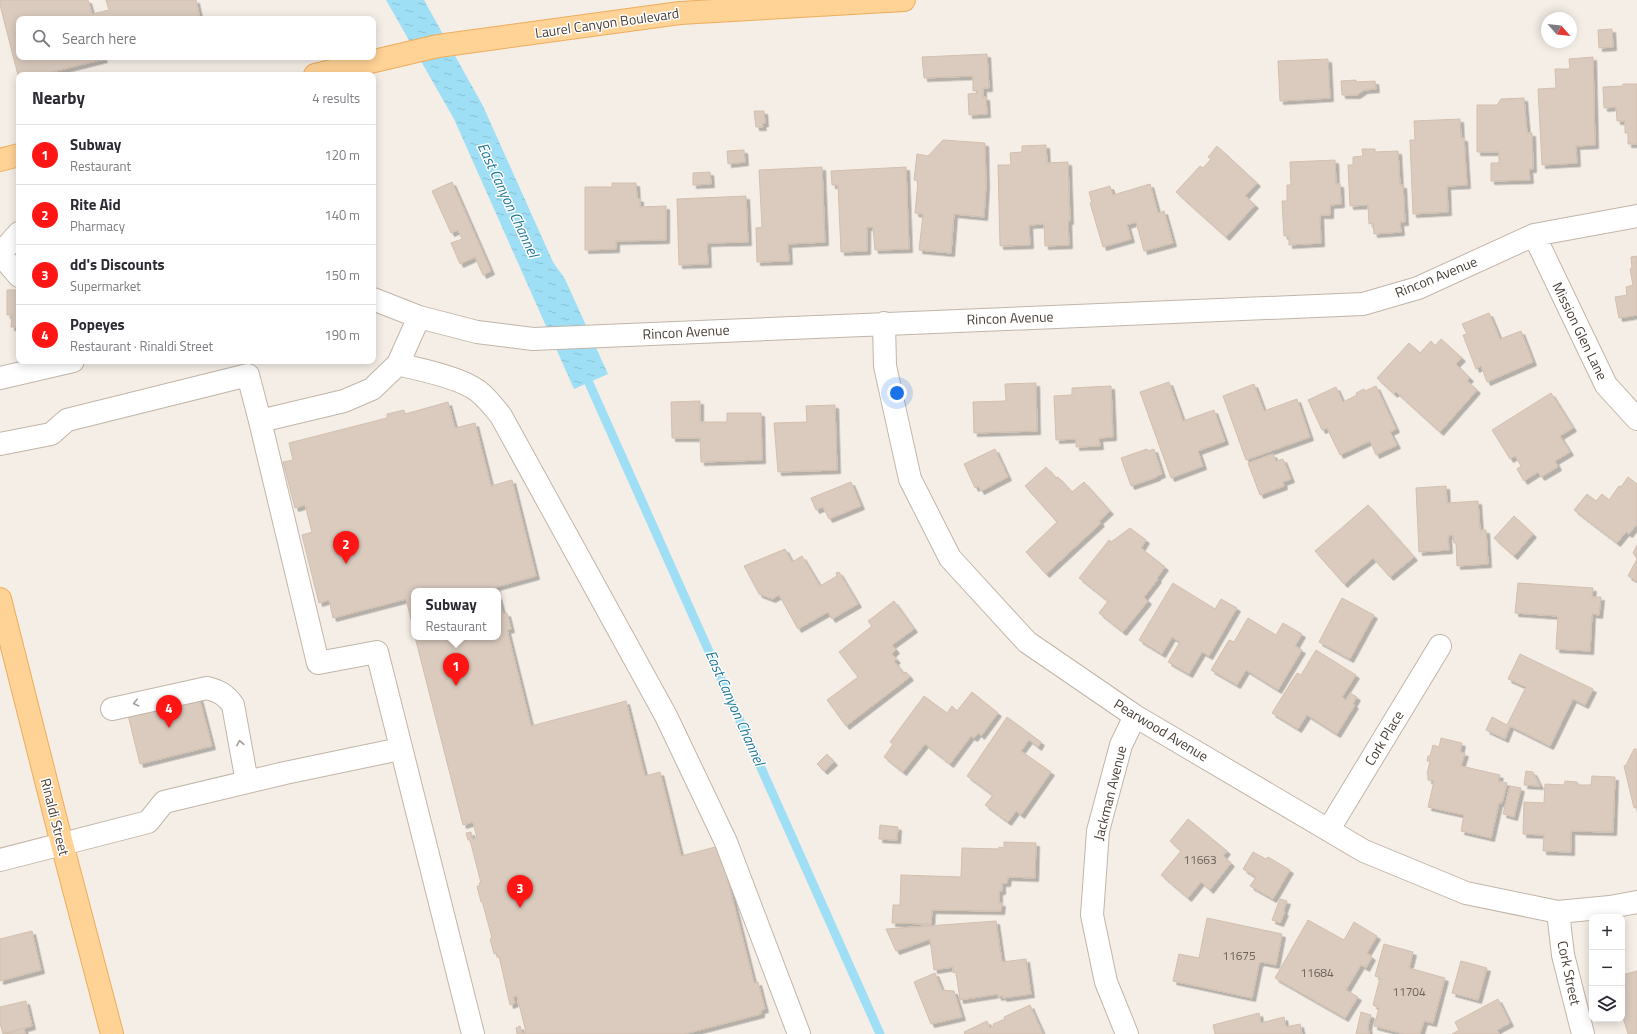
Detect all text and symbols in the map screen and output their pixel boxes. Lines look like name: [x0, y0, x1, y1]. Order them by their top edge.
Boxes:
street label: Laurel Canyon Boulevard: [534, 2, 680, 43]
north arrow: [1541, 12, 1577, 48]
search box: [16, 16, 376, 60]
icon: search: [30, 27, 52, 49]
text: Search here: [62, 27, 136, 50]
text: Nearby: [32, 85, 85, 111]
text: 4 results: [312, 88, 360, 108]
text: Subway: [70, 133, 121, 156]
water label: East Canyon Channel: [472, 139, 546, 262]
text: 1: [41, 145, 49, 165]
text: 120 m: [324, 145, 360, 165]
text: Restaurant: [70, 156, 131, 176]
text: Rite Aid: [70, 193, 121, 216]
text: 2: [41, 205, 49, 225]
text: 140 m: [324, 205, 360, 225]
text: Pharmacy: [70, 216, 125, 236]
street label: Rincon Avenue: [1392, 251, 1480, 303]
text: dd's Discounts: [70, 253, 165, 276]
text: 3: [41, 265, 49, 285]
text: 150 m: [324, 265, 360, 285]
text: Supermarket: [70, 276, 141, 296]
street label: Mission Glen Lane: [1548, 278, 1613, 383]
street label: Rincon Avenue: [966, 305, 1054, 330]
text: Popeyes: [70, 313, 125, 336]
street label: Rincon Avenue: [642, 319, 730, 344]
text: 4: [41, 325, 49, 345]
text: 190 m: [324, 325, 360, 345]
text: Restaurant · Rinaldi Street: [70, 336, 213, 356]
your location: [887, 383, 907, 403]
pin: 2: [333, 531, 359, 564]
popup: [411, 588, 501, 640]
text: Subway: [426, 593, 477, 616]
text: Restaurant: [426, 616, 487, 636]
water label: East Canyon Channel: [700, 646, 772, 771]
pin: 1: [443, 653, 469, 686]
street label: Pearwood Avenue: [1110, 693, 1212, 766]
pin: 4: [156, 695, 182, 728]
one-way arrow: [133, 699, 140, 707]
street label: Cork Place: [1359, 706, 1408, 769]
one-way arrow: [236, 740, 245, 747]
street label: Jackman Avenue: [1088, 743, 1131, 842]
street label: Rinaldi Street: [36, 776, 75, 858]
house number: 11663: [1183, 850, 1217, 869]
pin: 3: [507, 875, 533, 908]
map controls: [1589, 914, 1625, 1022]
button: +: [1589, 914, 1625, 950]
street label: Cork Street: [1552, 939, 1587, 1007]
house number: 11675: [1222, 946, 1256, 965]
button: −: [1589, 950, 1625, 986]
house number: 11684: [1300, 963, 1334, 982]
house number: 11704: [1392, 982, 1426, 1001]
button: layers: [1589, 986, 1625, 1022]

